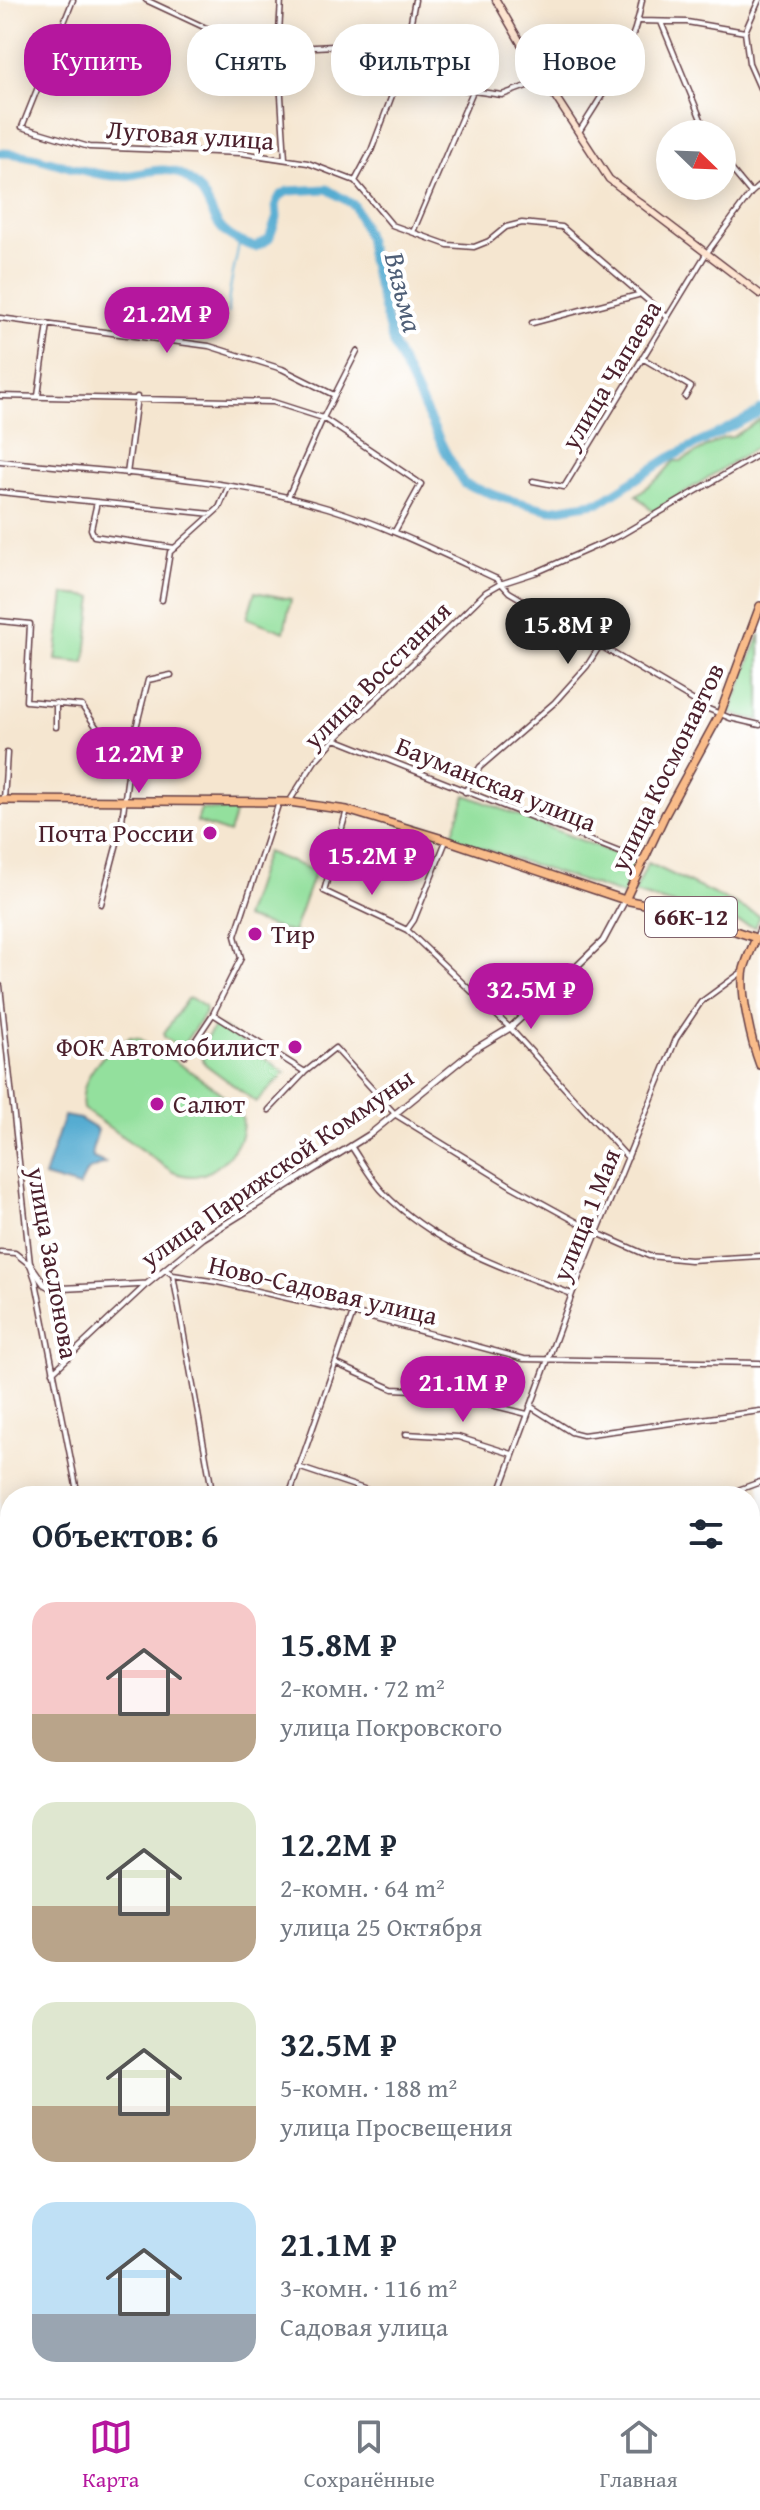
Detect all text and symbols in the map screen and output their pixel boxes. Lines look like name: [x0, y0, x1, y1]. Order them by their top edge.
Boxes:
chip: Купить: [24, 24, 171, 96]
chip: Снять: [187, 24, 315, 96]
chip: Фильтры: [331, 24, 499, 96]
chip: Новое: [515, 24, 645, 96]
street label: Луговая улица: [105, 109, 276, 160]
north arrow: [656, 120, 736, 200]
map controls: [656, 120, 736, 200]
water label: Вязьма: [375, 247, 434, 336]
pin: 21.2M ₽: [93, 287, 241, 355]
street label: улица Чапаева: [550, 292, 671, 458]
text: 21.2M ₽: [122, 293, 212, 332]
street label: улица Восстания: [293, 592, 460, 758]
pin: 15.8M ₽: [494, 598, 642, 666]
text: 15.8M ₽: [523, 604, 613, 643]
street label: улица Космонавтов: [599, 656, 734, 878]
street label: Бауманская улица: [390, 726, 603, 842]
pin: 12.2M ₽: [65, 727, 213, 795]
text: 12.2M ₽: [94, 733, 184, 772]
place label: Почта России: [38, 813, 194, 852]
marker: Почта России: [201, 824, 219, 842]
pin: 15.2M ₽: [298, 829, 446, 897]
text: 15.2M ₽: [327, 835, 417, 874]
road number: 66К-12: [645, 897, 737, 937]
place label: Тир: [271, 914, 315, 953]
marker: Тир: [246, 925, 264, 943]
pin: 32.5M ₽: [457, 963, 605, 1031]
text: 32.5M ₽: [486, 969, 576, 1008]
place label: ФОК Автомобилист: [56, 1027, 279, 1066]
marker: ФОК Автомобилист: [286, 1038, 304, 1056]
street label: улица Парижской Коммуны: [131, 1058, 421, 1278]
place label: Салют: [173, 1084, 246, 1123]
marker: Салют: [148, 1095, 166, 1113]
street label: улица 1 Мая: [541, 1143, 630, 1288]
street label: улица Заслонова: [17, 1163, 90, 1363]
street label: Ново-Садовая улица: [205, 1244, 442, 1335]
pin: 21.1M ₽: [389, 1356, 537, 1424]
text: 21.1M ₽: [418, 1362, 508, 1401]
text: Объектов: 6: [32, 1510, 218, 1559]
icon: filters: [684, 1512, 728, 1556]
text: 15.8M ₽: [280, 1619, 397, 1668]
icon: home: [96, 1634, 192, 1730]
text: 2-комн. · 72 m²: [280, 1668, 445, 1707]
text: улица Покровского: [280, 1707, 502, 1746]
text: 12.2M ₽: [280, 1819, 397, 1868]
icon: home: [96, 1834, 192, 1930]
text: 2-комн. · 64 m²: [280, 1868, 445, 1907]
text: улица 25 Октября: [280, 1907, 482, 1946]
text: 32.5M ₽: [280, 2019, 397, 2068]
icon: home: [96, 2034, 192, 2130]
text: 5-комн. · 188 m²: [280, 2068, 457, 2107]
text: улица Просвещения: [280, 2107, 512, 2146]
text: 21.1M ₽: [280, 2219, 397, 2268]
icon: home: [96, 2234, 192, 2330]
text: 3-комн. · 116 m²: [280, 2268, 457, 2307]
text: Садовая улица: [280, 2307, 448, 2346]
tab: Карта: [82, 2415, 139, 2495]
tab: Сохранённые: [304, 2415, 435, 2495]
tab: Главная: [599, 2415, 678, 2495]

